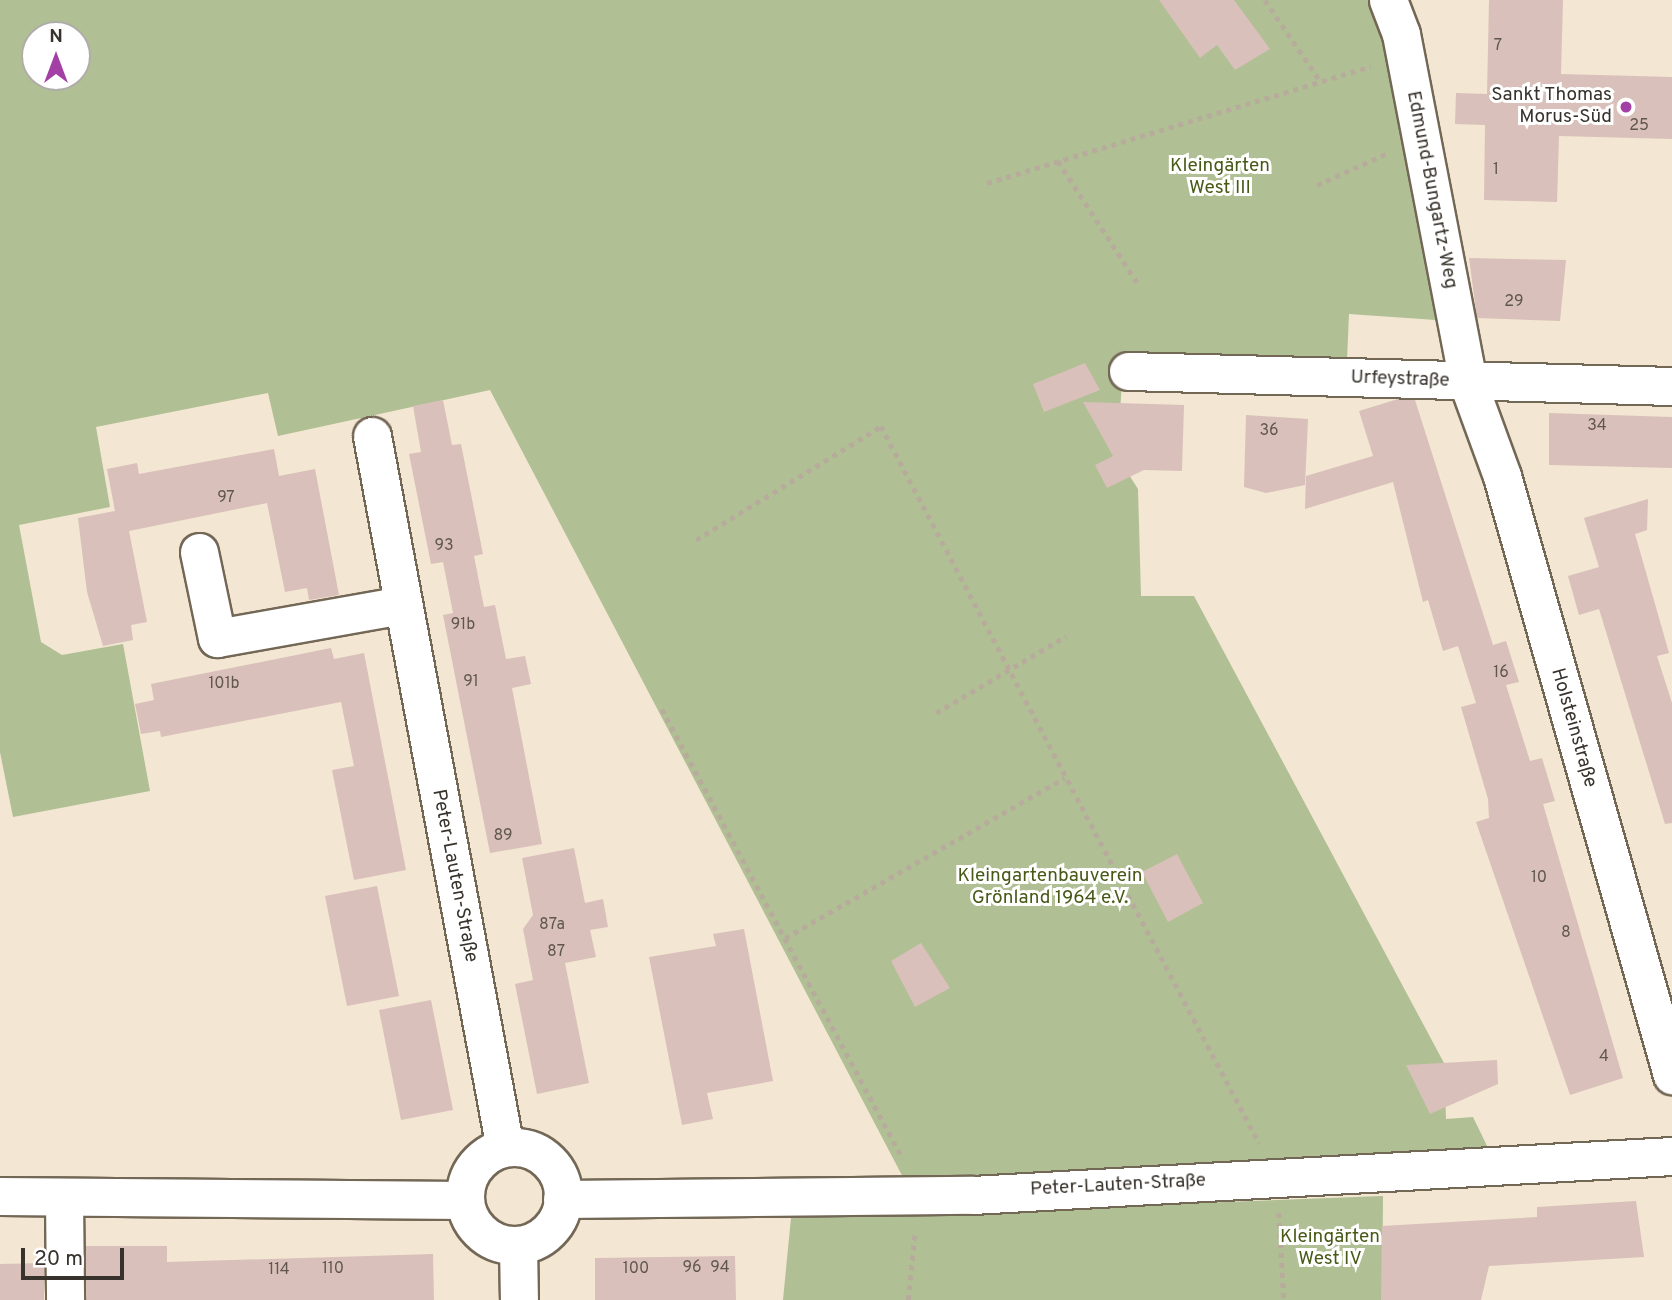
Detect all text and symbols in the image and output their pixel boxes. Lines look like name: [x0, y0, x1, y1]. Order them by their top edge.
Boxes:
north arrow: [21, 21, 91, 91]
text: N: [49, 25, 63, 49]
house number: 7: [1494, 36, 1502, 56]
place label: Sankt Thomas Morus-Süd: [1490, 85, 1612, 129]
street label: Edmund-Bungartz-Weg: [1401, 89, 1461, 291]
marker: Sankt Thomas Morus-Süd: [1618, 99, 1634, 115]
house number: 25: [1629, 116, 1649, 136]
park label: Kleingärten West III: [1170, 156, 1270, 200]
house number: 1: [1493, 160, 1499, 180]
house number: 29: [1504, 292, 1524, 312]
street label: Urfeystraße: [1350, 367, 1450, 393]
house number: 34: [1587, 416, 1607, 436]
house number: 36: [1259, 421, 1279, 441]
house number: 97: [217, 488, 235, 508]
house number: 93: [434, 536, 454, 556]
house number: 91b: [451, 615, 475, 635]
house number: 16: [1493, 663, 1509, 683]
street label: Holsteinstraße: [1545, 666, 1601, 790]
house number: 91: [463, 672, 479, 692]
house number: 101b: [208, 674, 240, 694]
street label: Peter-Lauten-Straße: [426, 787, 482, 965]
house number: 89: [493, 826, 513, 846]
park label: Kleingartenbauverein Grönland 1964 e.V.: [958, 866, 1142, 910]
house number: 10: [1531, 868, 1547, 888]
house number: 87a: [539, 915, 565, 935]
house number: 8: [1561, 923, 1571, 943]
house number: 87: [547, 942, 565, 962]
house number: 4: [1599, 1047, 1609, 1067]
street label: Peter-Lauten-Straße: [1030, 1170, 1206, 1202]
park label: Kleingärten West IV: [1280, 1227, 1380, 1271]
scale bar: [24, 1234, 128, 1278]
text: 20 m: [34, 1246, 83, 1273]
house number: 96: [682, 1258, 702, 1278]
house number: 94: [710, 1258, 730, 1278]
house number: 110: [322, 1259, 344, 1279]
house number: 100: [623, 1259, 649, 1279]
house number: 114: [268, 1260, 290, 1280]

